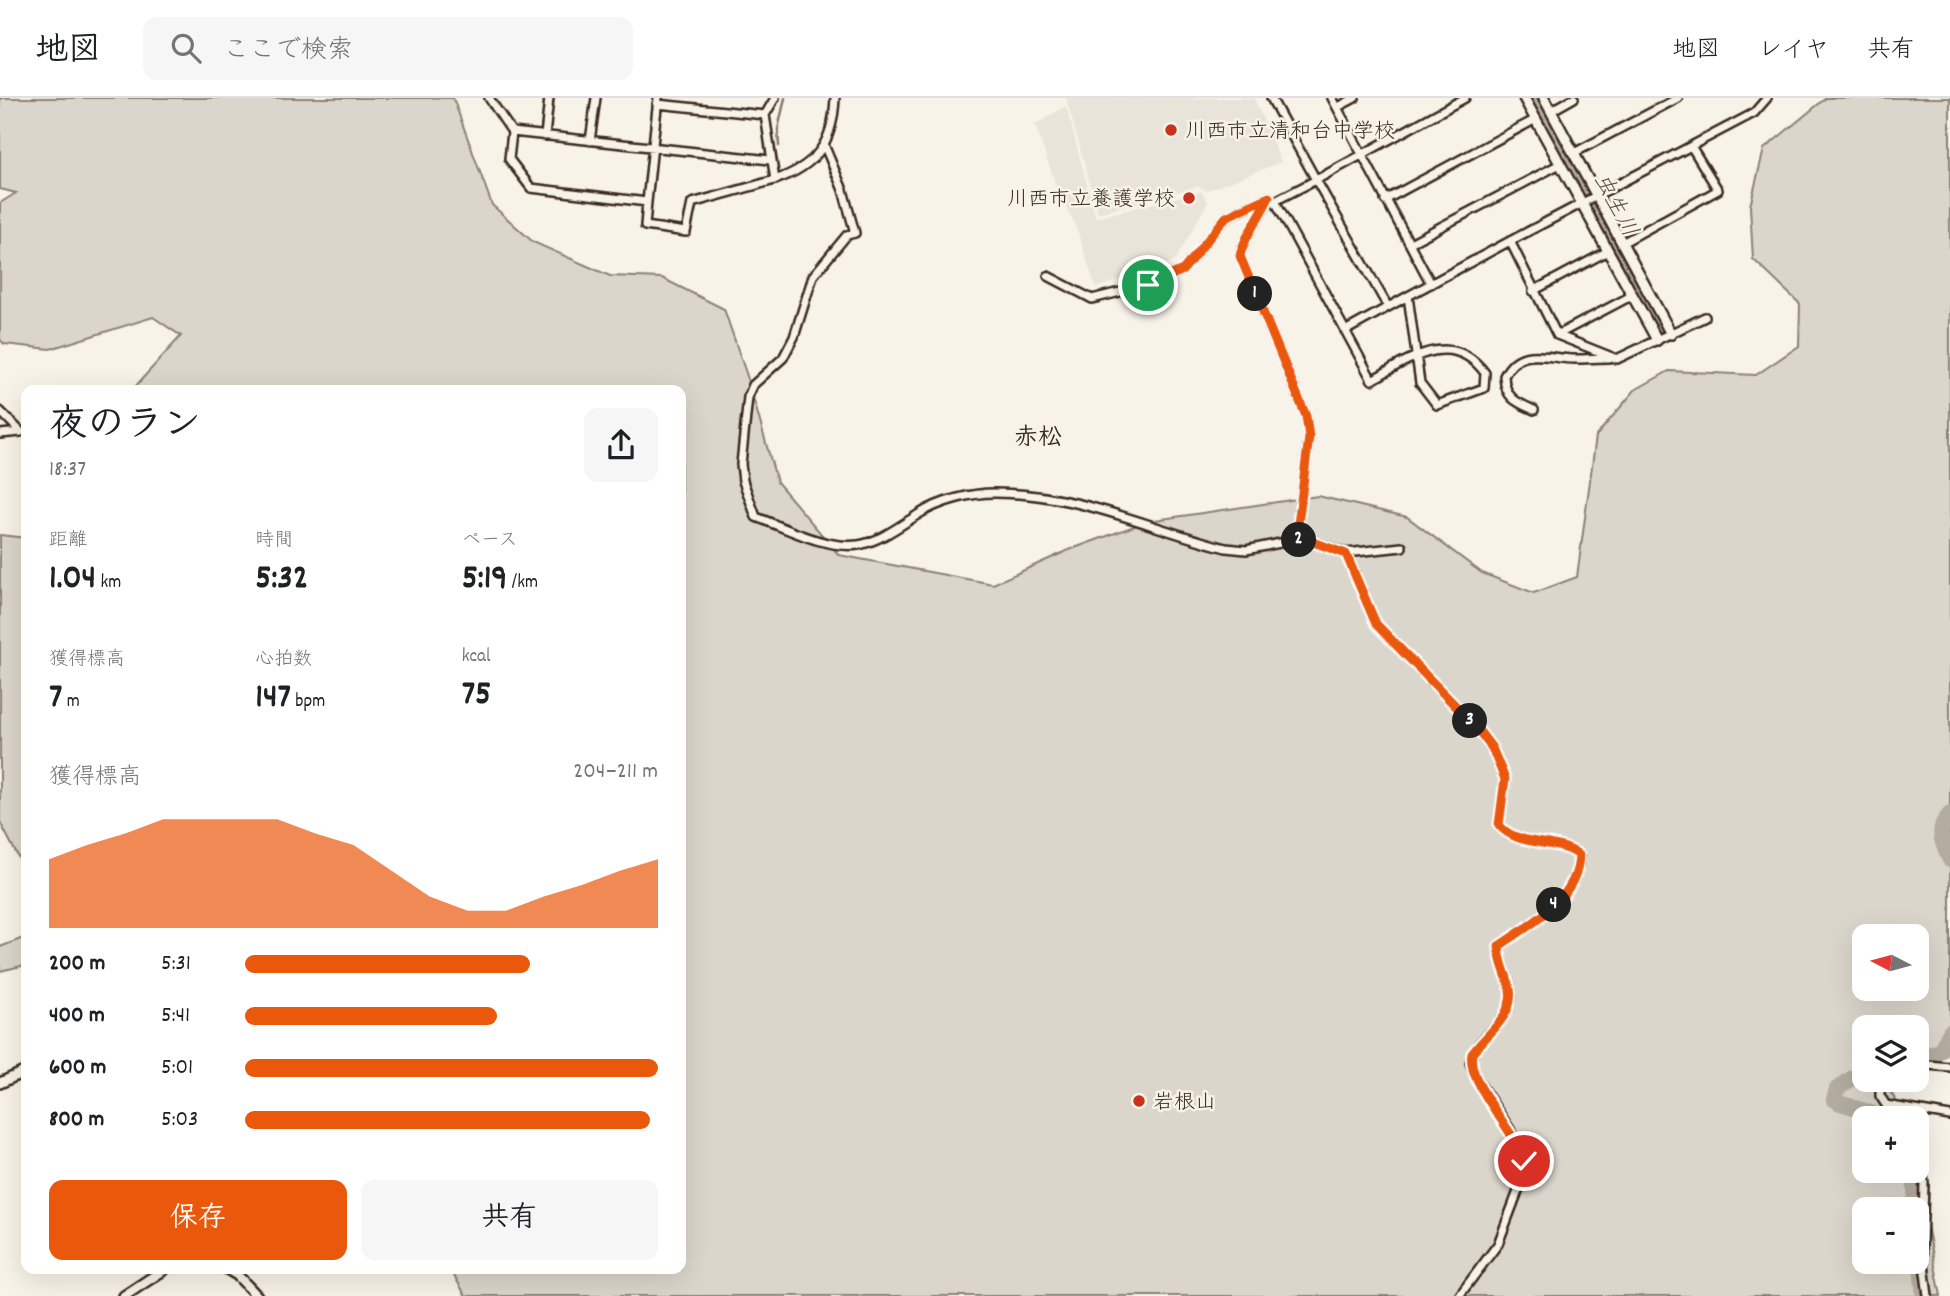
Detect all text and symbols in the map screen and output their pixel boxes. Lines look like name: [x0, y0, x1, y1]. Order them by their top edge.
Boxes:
search box: [143, 17, 633, 80]
text: 地図: [35, 29, 101, 76]
icon: search: [167, 29, 205, 67]
text: ここで検索: [223, 33, 353, 70]
text: 地図: [1672, 34, 1720, 68]
text: レイヤ: [1758, 34, 1829, 68]
text: 共有: [1867, 34, 1915, 68]
place label: 川西市立清和台中学校: [1185, 118, 1395, 148]
marker: 川西市立清和台中学校: [1163, 122, 1179, 138]
water label: 虫生川: [1583, 167, 1645, 244]
place label: 川西市立養護学校: [1007, 186, 1175, 216]
marker: 川西市立養護学校: [1181, 190, 1197, 206]
pin: [1118, 255, 1178, 315]
icon: arrive: [1129, 266, 1167, 304]
pin: 1: [1238, 276, 1272, 312]
text: 1: [1252, 280, 1257, 307]
text: 夜のラン: [49, 400, 201, 455]
button: share: [584, 408, 658, 482]
district label: 赤松: [1014, 422, 1062, 456]
text: 18:37: [49, 454, 86, 487]
pin: 2: [1282, 522, 1316, 558]
text: 2: [1294, 526, 1303, 553]
text: 距離: [49, 528, 87, 555]
text: 時間: [255, 528, 293, 555]
text: ペース: [462, 528, 518, 555]
text: 1.04: [49, 555, 96, 605]
text: 5:32: [255, 555, 308, 605]
text: 5:19: [462, 555, 507, 605]
text: km: [96, 570, 121, 597]
text: /km: [507, 570, 538, 597]
text: kcal: [462, 644, 491, 671]
text: 獲得標高: [49, 647, 125, 674]
text: 心拍数: [255, 647, 312, 674]
text: 75: [462, 671, 491, 721]
text: 7: [49, 674, 62, 724]
text: 147: [255, 674, 291, 724]
text: m: [62, 689, 80, 716]
text: bpm: [291, 689, 325, 716]
pin: 3: [1452, 704, 1488, 738]
text: 3: [1465, 707, 1474, 734]
text: 204–211 m: [573, 756, 658, 789]
text: 獲得標高: [49, 762, 141, 795]
pin: 4: [1536, 888, 1572, 922]
text: 4: [1550, 891, 1557, 918]
north arrow: [1852, 924, 1928, 1001]
map controls: [1852, 924, 1929, 1274]
text: 200 m: [49, 948, 105, 981]
text: 5:31: [161, 948, 191, 981]
text: 400 m: [49, 1000, 105, 1033]
text: 5:41: [161, 1000, 190, 1033]
button: layers: [1852, 1015, 1929, 1092]
text: 600 m: [49, 1052, 106, 1085]
text: 5:01: [161, 1052, 193, 1085]
place label: 岩根山: [1153, 1089, 1216, 1119]
marker: 岩根山: [1131, 1093, 1147, 1109]
text: 800 m: [49, 1104, 104, 1137]
text: 5:03: [161, 1104, 198, 1137]
button: +: [1852, 1106, 1929, 1183]
pin: [1494, 1131, 1554, 1191]
icon: check: [1505, 1142, 1543, 1180]
button: 保存: [49, 1180, 347, 1260]
button: 共有: [361, 1180, 658, 1260]
button: −: [1852, 1197, 1929, 1274]

